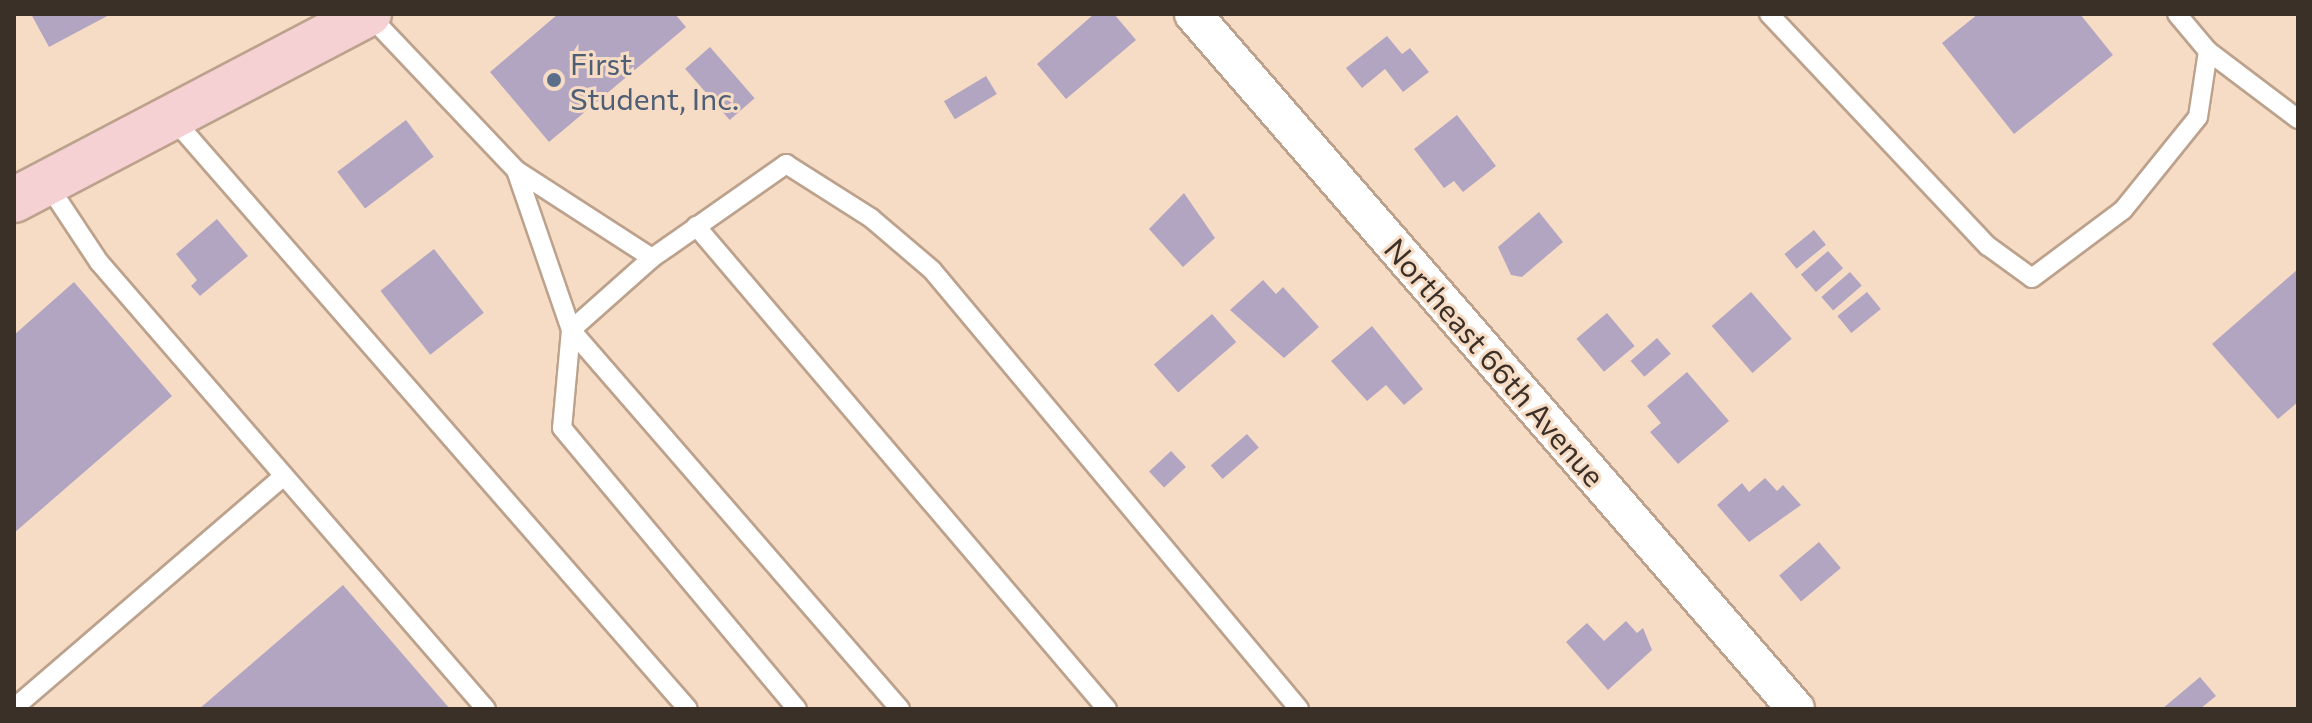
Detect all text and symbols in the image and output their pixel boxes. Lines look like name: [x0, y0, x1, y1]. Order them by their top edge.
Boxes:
place label: First Student, Inc.: [570, 45, 739, 116]
marker: First Student, Inc.: [545, 71, 563, 89]
street label: Northeast 66th Avenue: [1377, 231, 1613, 493]

